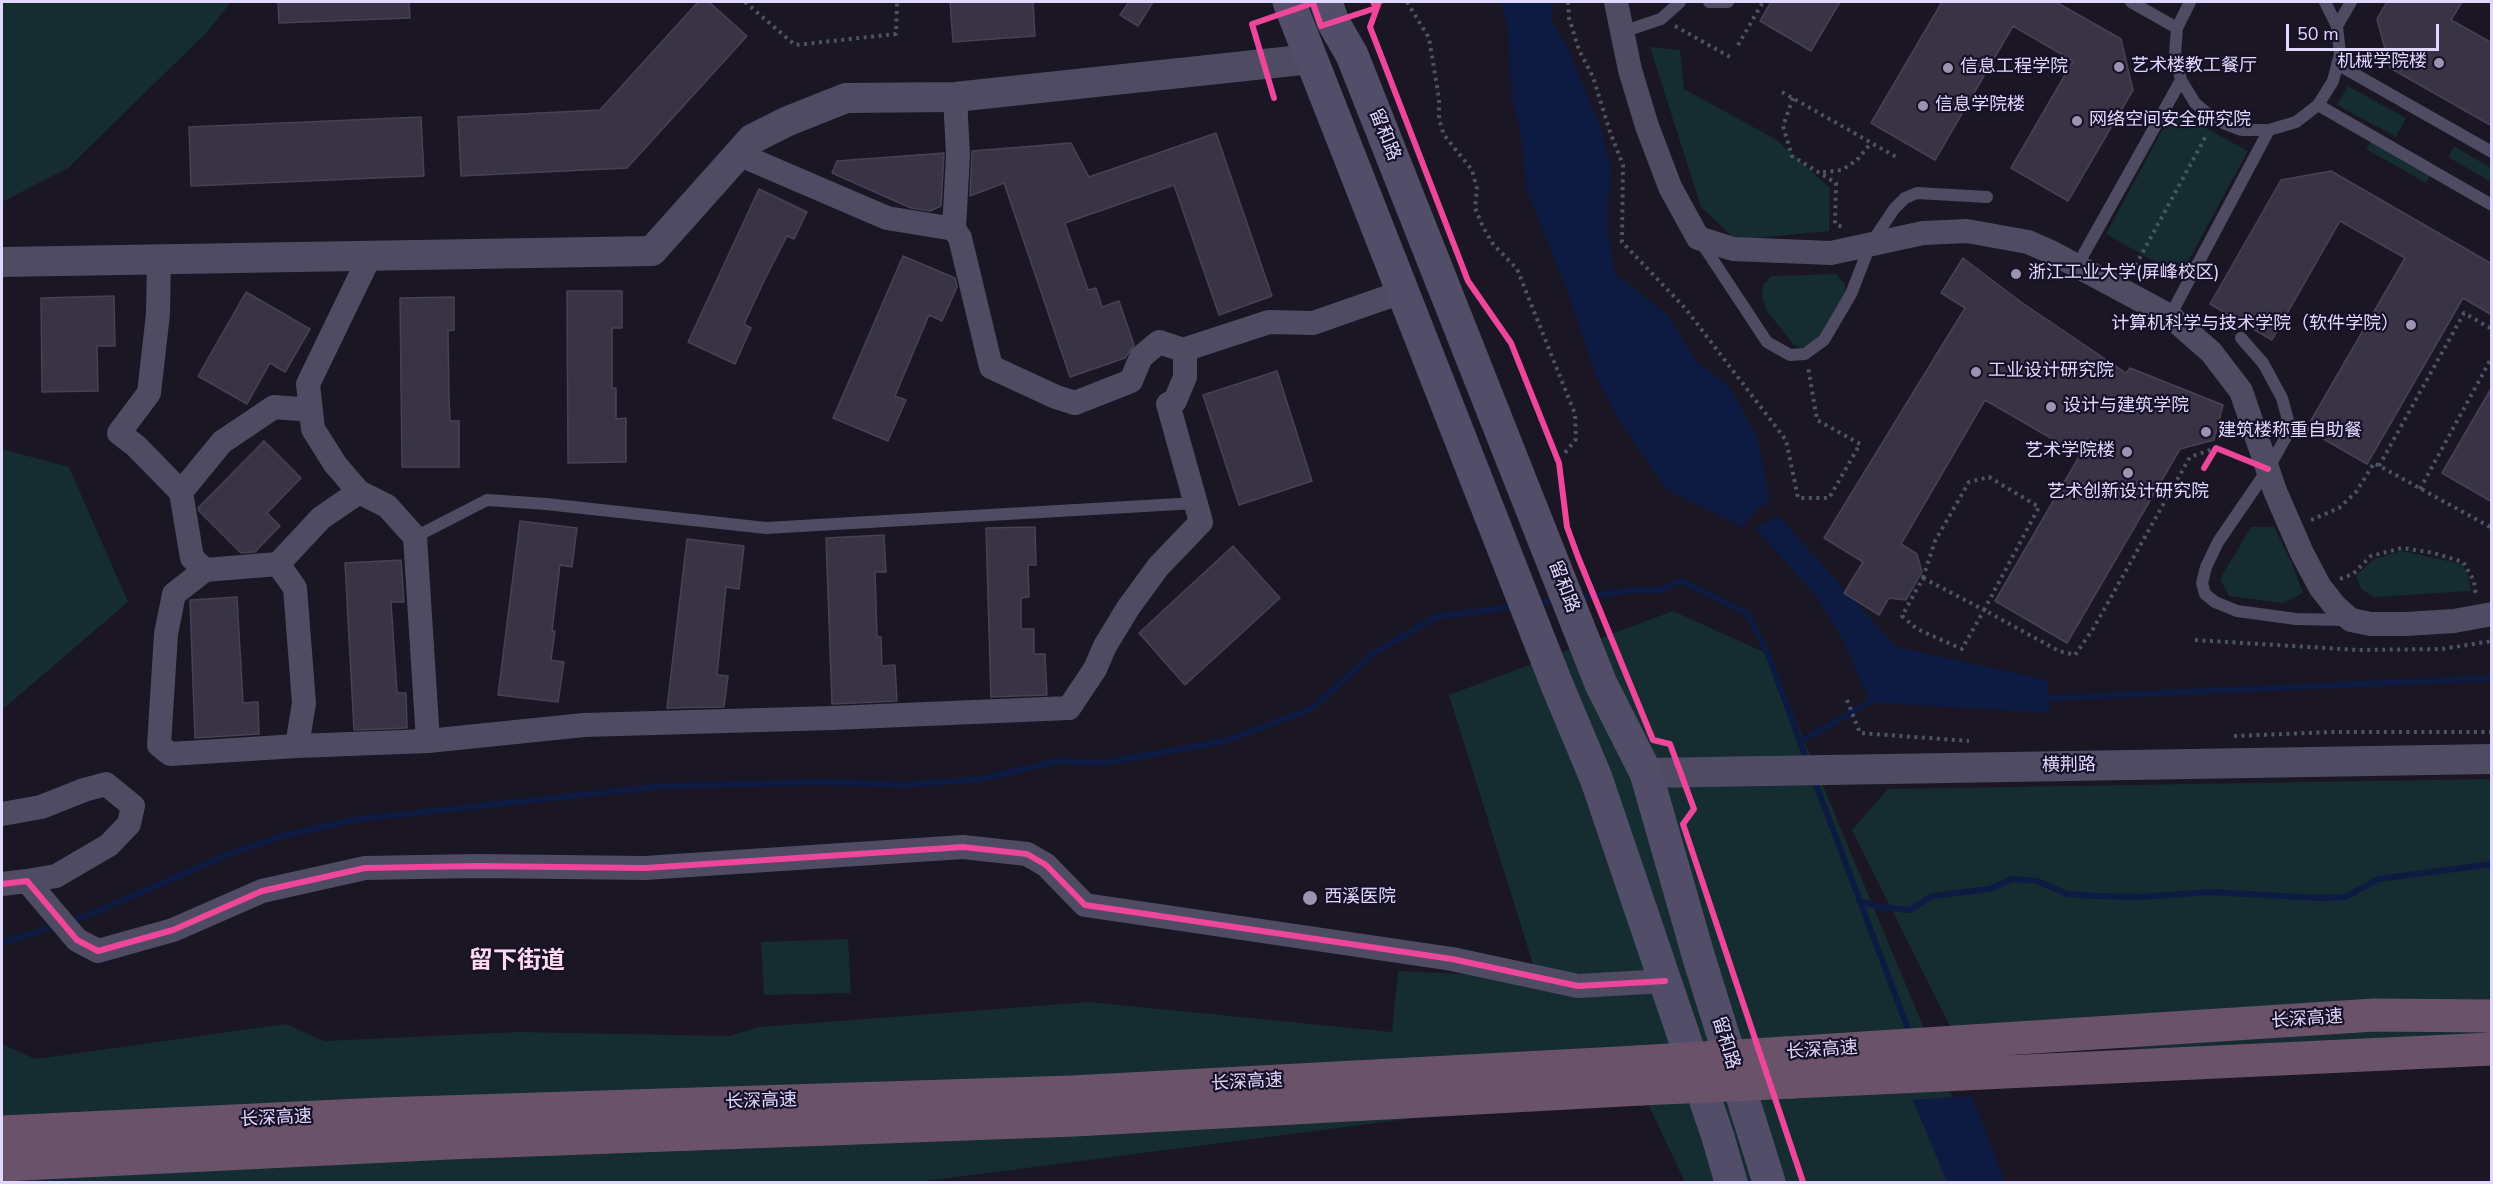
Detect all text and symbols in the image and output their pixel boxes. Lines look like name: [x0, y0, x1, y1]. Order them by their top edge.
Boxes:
scale bar: [2289, 12, 2442, 50]
text: 50 m: [2297, 22, 2339, 46]
place label: 机械学院楼: [2337, 52, 2427, 74]
place label: 艺术楼教工餐厅: [2131, 56, 2257, 78]
marker: 机械学院楼: [2432, 56, 2446, 70]
place label: 信息工程学院: [1960, 57, 2068, 79]
marker: 艺术楼教工餐厅: [2112, 60, 2126, 74]
marker: 信息工程学院: [1941, 61, 1955, 75]
place label: 信息学院楼: [1935, 95, 2025, 117]
marker: 信息学院楼: [1916, 99, 1930, 113]
street label: 留和路: [1364, 106, 1404, 164]
place label: 网络空间安全研究院: [2089, 110, 2251, 132]
marker: 网络空间安全研究院: [2070, 114, 2084, 128]
place label: 浙江工业大学(屏峰校区): [2028, 263, 2219, 285]
marker: 浙江工业大学(屏峰校区): [2009, 267, 2023, 281]
place label: 计算机科学与技术学院（软件学院）: [2111, 314, 2399, 336]
marker: 计算机科学与技术学院（软件学院）: [2404, 318, 2418, 332]
place label: 工业设计研究院: [1988, 361, 2114, 383]
marker: 工业设计研究院: [1969, 365, 1983, 379]
place label: 设计与建筑学院: [2063, 396, 2189, 418]
marker: 设计与建筑学院: [2044, 400, 2058, 414]
place label: 建筑楼称重自助餐: [2218, 421, 2362, 443]
marker: 建筑楼称重自助餐: [2199, 425, 2213, 439]
place label: 艺术学院楼: [2025, 441, 2115, 463]
marker: 艺术学院楼: [2120, 445, 2134, 459]
marker: 艺术创新设计研究院: [2121, 466, 2135, 480]
place label: 艺术创新设计研究院: [2047, 482, 2209, 504]
street label: 留和路: [1543, 558, 1583, 616]
street label: 横荆路: [2042, 755, 2096, 777]
place label: 西溪医院: [1324, 887, 1396, 909]
marker: 西溪医院: [1301, 889, 1319, 907]
district label: 留下街道: [469, 948, 565, 976]
street label: 长深高速: [2270, 1007, 2344, 1033]
street label: 留和路: [1707, 1014, 1743, 1072]
street label: 长深高速: [1785, 1038, 1859, 1064]
street label: 长深高速: [1210, 1070, 1284, 1096]
street label: 长深高速: [725, 1090, 797, 1114]
street label: 长深高速: [239, 1106, 313, 1132]

